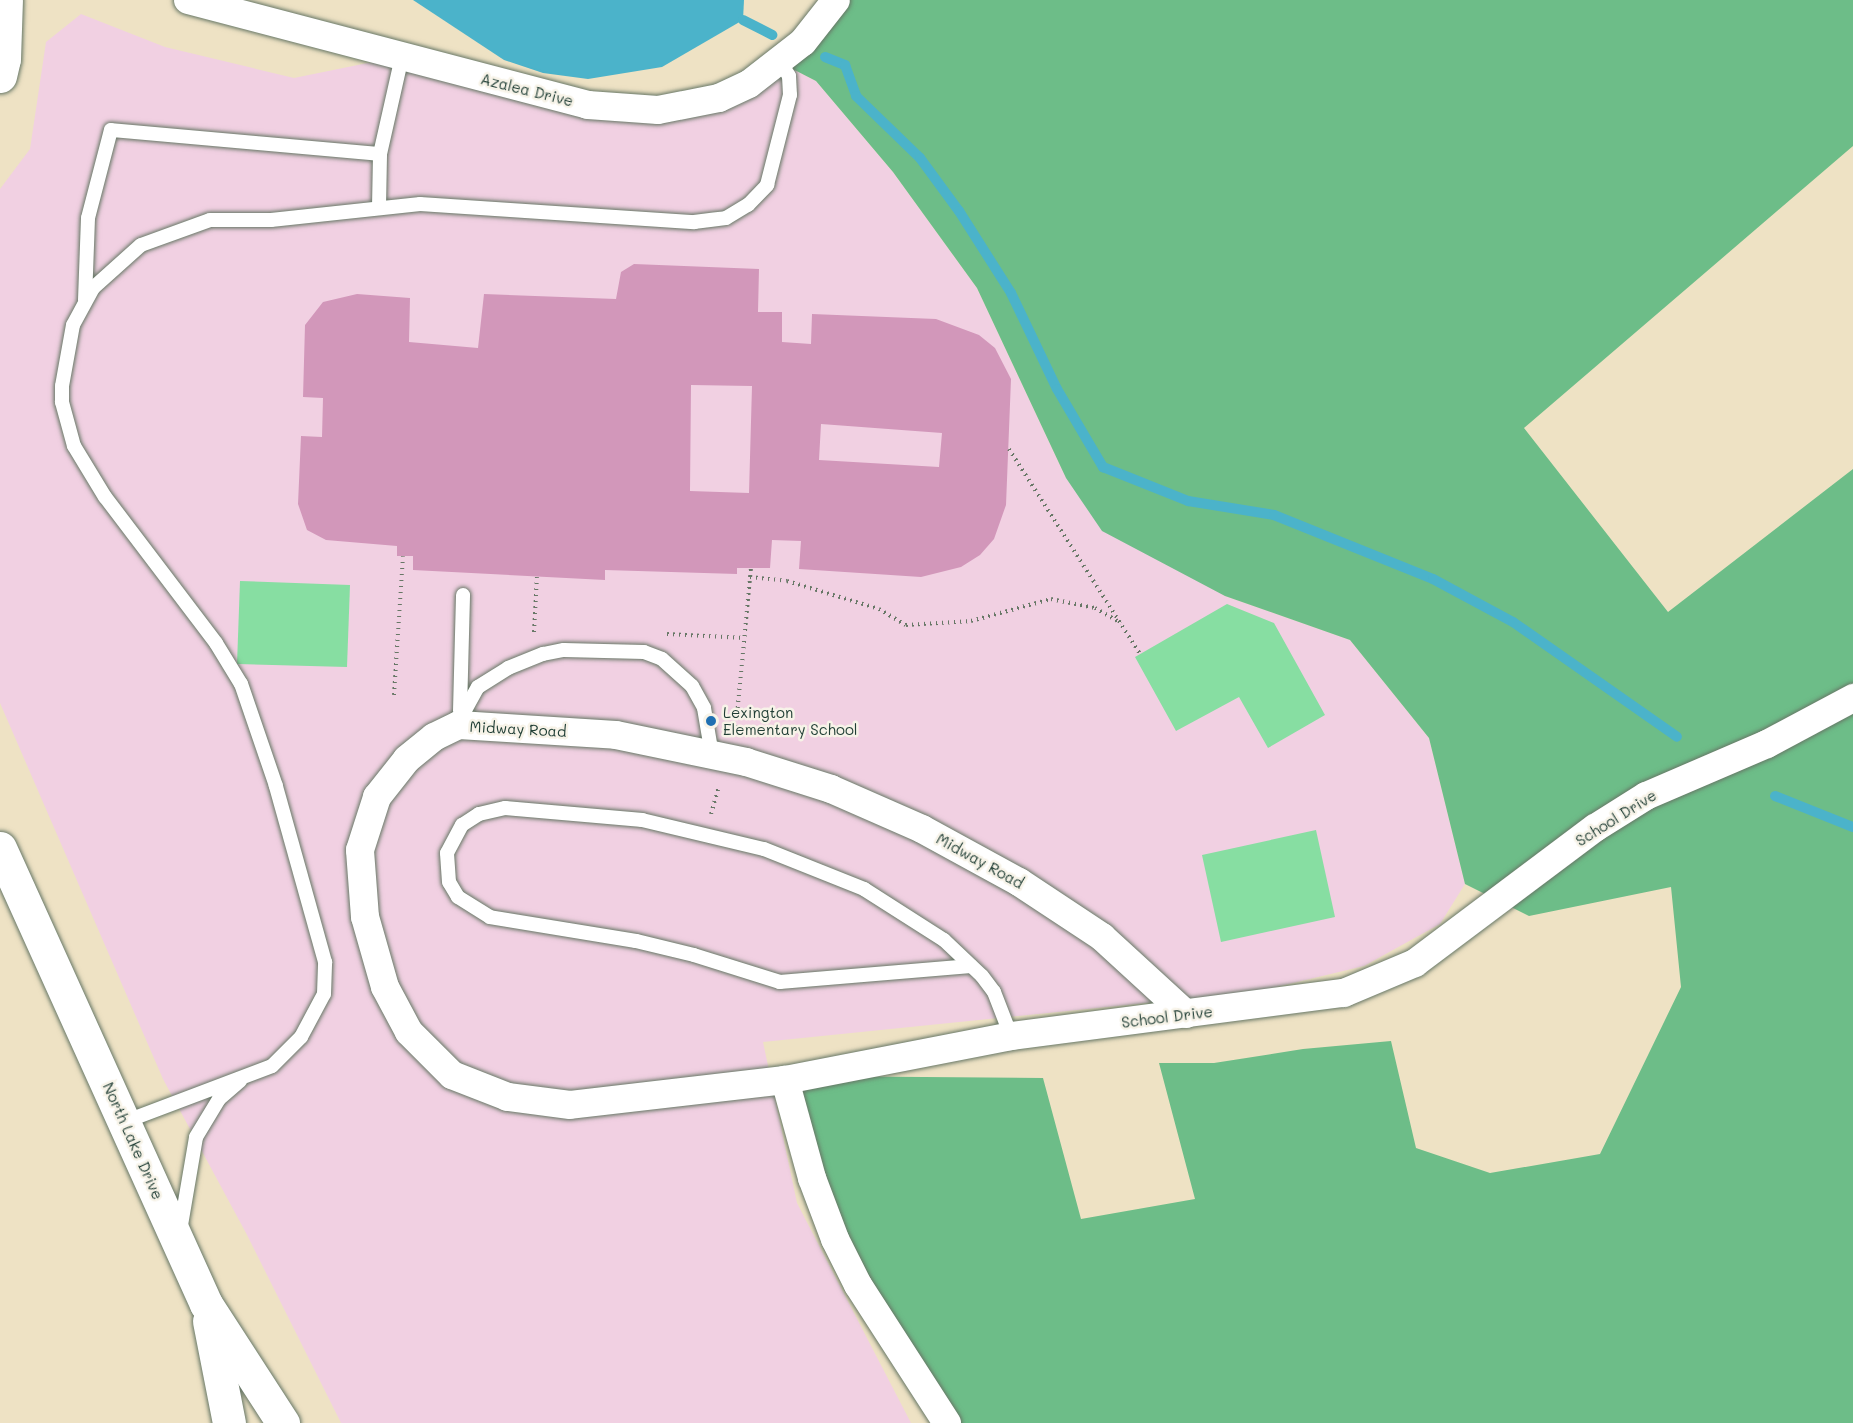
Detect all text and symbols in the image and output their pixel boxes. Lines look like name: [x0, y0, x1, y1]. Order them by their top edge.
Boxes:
street label: Azalea Drive: [479, 70, 575, 110]
place label: Lexington Elementary School: [723, 703, 858, 738]
marker: Lexington Elementary School: [704, 714, 718, 728]
street label: Midway Road: [469, 717, 567, 741]
street label: School Drive: [1572, 786, 1660, 850]
street label: Midway Road: [933, 830, 1027, 892]
street label: School Drive: [1120, 1002, 1214, 1032]
street label: North Lake Drive: [99, 1080, 167, 1202]

